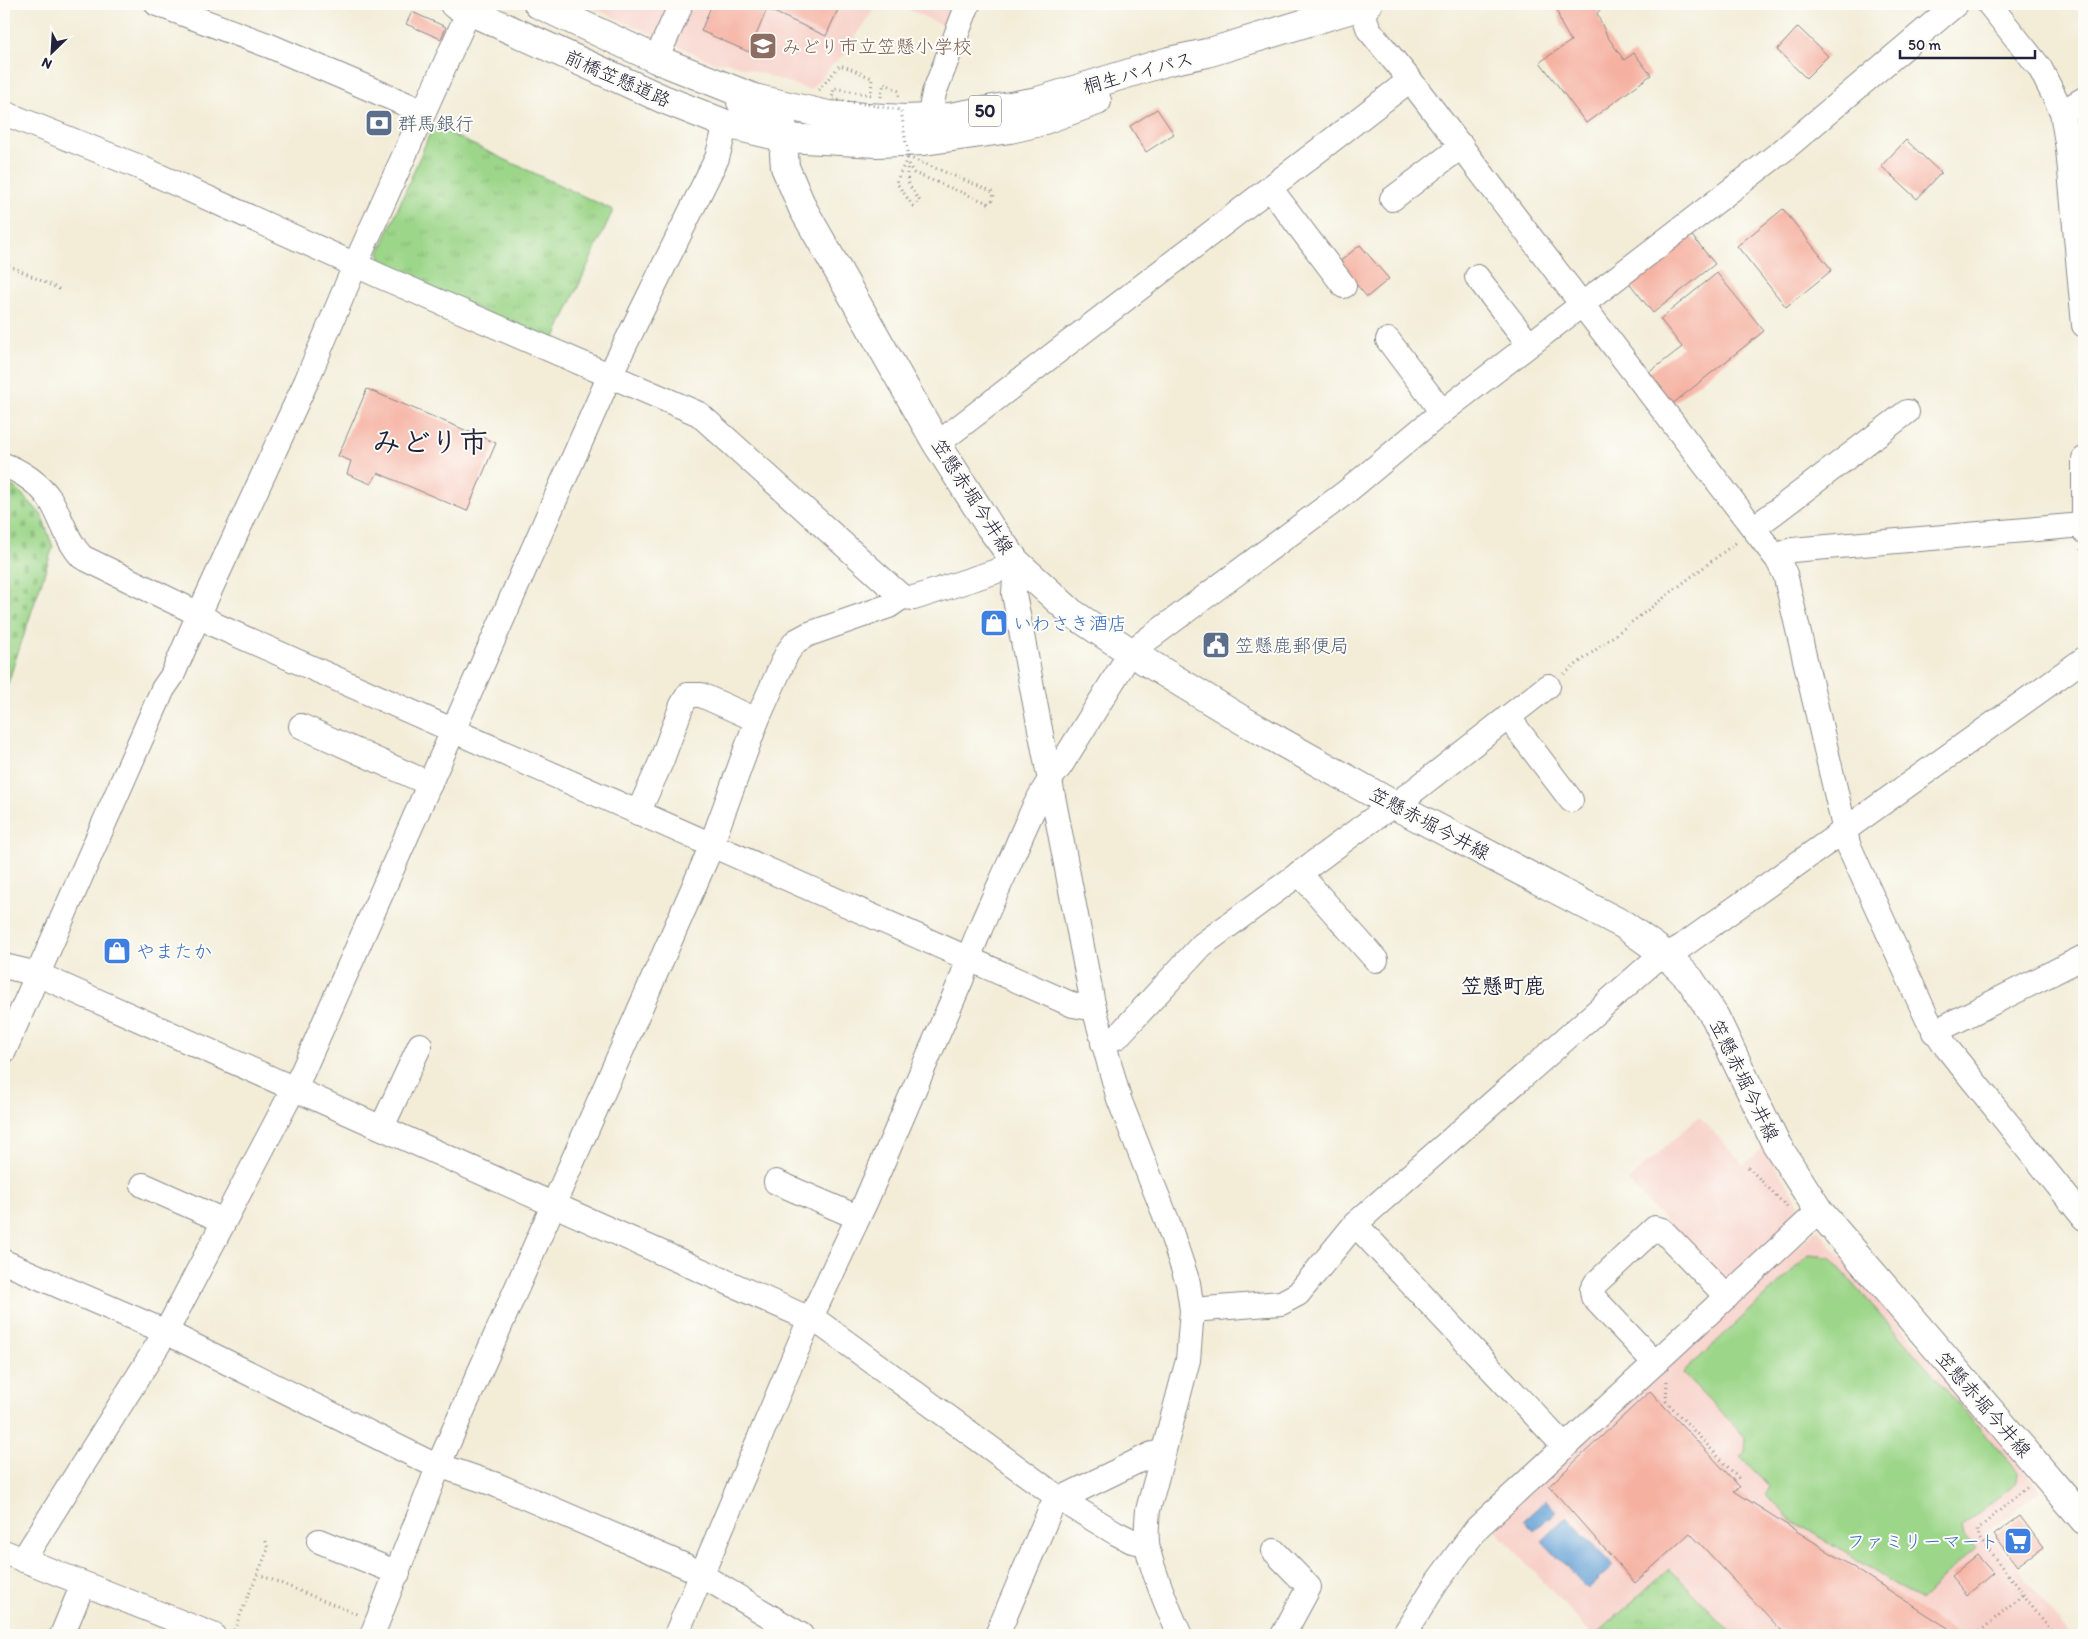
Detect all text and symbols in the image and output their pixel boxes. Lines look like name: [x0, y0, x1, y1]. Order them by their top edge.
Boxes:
north arrow: [28, 28, 78, 78]
scale bar: [1900, 28, 2036, 60]
school or university icon: みどり市立笠懸小学校: [748, 31, 778, 61]
place label: みどり市立笠懸小学校: [782, 35, 972, 58]
text: 50 m: [1908, 36, 1941, 54]
street label: 前橋笠懸道路: [561, 45, 675, 112]
street label: 桐生バイパス: [1080, 47, 1196, 98]
text: N: [39, 54, 55, 73]
road number: 50: [969, 95, 1001, 126]
bank icon: 群馬銀行: [364, 108, 394, 138]
place label: 群馬銀行: [398, 112, 474, 135]
district label: みどり市: [372, 424, 488, 459]
street label: 笠懸赤堀今井線: [927, 434, 1018, 558]
shop icon: いわさき酒店: [979, 608, 1009, 638]
place label: いわさき酒店: [1013, 612, 1127, 635]
public building icon: 笠懸鹿郵便局: [1201, 630, 1231, 660]
place label: 笠懸鹿郵便局: [1235, 634, 1349, 657]
street label: 笠懸赤堀今井線: [1366, 782, 1494, 865]
shop icon: やまたか: [102, 936, 132, 966]
place label: やまたか: [136, 940, 212, 963]
district label: 笠懸町鹿: [1461, 973, 1545, 998]
street label: 笠懸赤堀今井線: [1705, 1015, 1784, 1145]
street label: 笠懸赤堀今井線: [1931, 1347, 2036, 1462]
supermarket icon: ファミリーマート: [2003, 1526, 2033, 1556]
place label: ファミリーマート: [1847, 1530, 1999, 1553]

